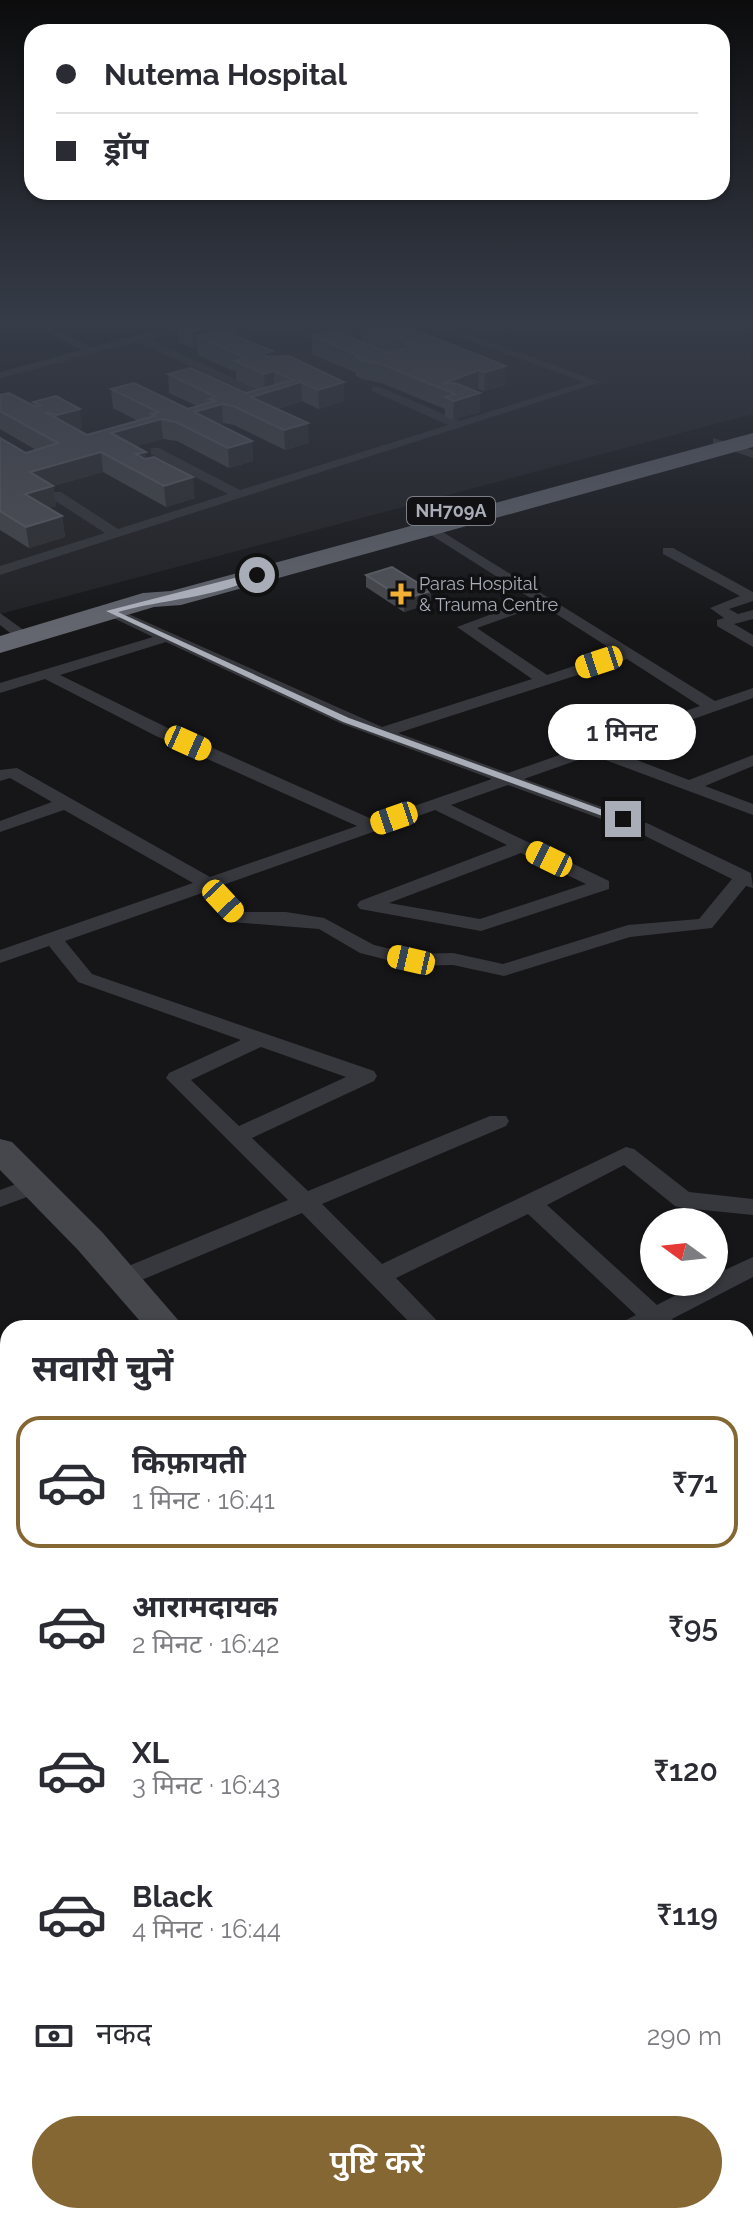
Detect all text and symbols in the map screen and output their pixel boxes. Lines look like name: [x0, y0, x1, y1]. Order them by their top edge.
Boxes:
text: Nutema Hospital: [104, 57, 347, 92]
text: ड्रॉप: [104, 131, 148, 166]
road number: NH709A: [407, 497, 495, 525]
route start: [239, 557, 275, 593]
place label: Paras Hospital & Trauma Centre: [419, 573, 559, 615]
marker: Paras Hospital & Trauma Centre: [390, 583, 412, 605]
car: [572, 643, 626, 681]
callout: 1 मिनट: [549, 703, 697, 759]
text: 1 मिनट: [586, 717, 658, 747]
car: [161, 722, 215, 764]
car: [367, 799, 421, 837]
route end: [605, 801, 641, 837]
car: [522, 838, 576, 880]
car: [198, 875, 248, 927]
car: [385, 943, 437, 977]
north arrow: [640, 1208, 728, 1296]
map controls: [640, 1208, 728, 1296]
text: सवारी चुनें: [32, 1347, 173, 1389]
text: किफ़ायती: [132, 1445, 246, 1480]
icon: car: [36, 1446, 108, 1518]
text: ₹71: [672, 1465, 718, 1500]
text: 1 मिनट · 16:41: [132, 1485, 275, 1515]
text: आरामदायक: [132, 1589, 278, 1624]
icon: car: [36, 1590, 108, 1662]
text: ₹95: [668, 1609, 718, 1644]
text: 2 मिनट · 16:42: [132, 1629, 280, 1659]
icon: car: [36, 1734, 108, 1806]
text: XL: [132, 1735, 169, 1770]
text: ₹120: [654, 1753, 718, 1788]
text: 3 मिनट · 16:43: [132, 1770, 280, 1800]
icon: car: [36, 1878, 108, 1950]
text: Black: [132, 1879, 213, 1914]
text: ₹119: [657, 1897, 718, 1932]
text: 4 मिनट · 16:44: [132, 1914, 281, 1944]
icon: cash: [32, 2014, 76, 2058]
text: नकद: [96, 2016, 152, 2051]
text: 290 m: [647, 2021, 722, 2051]
button: पुष्टि करें: [32, 2116, 722, 2208]

